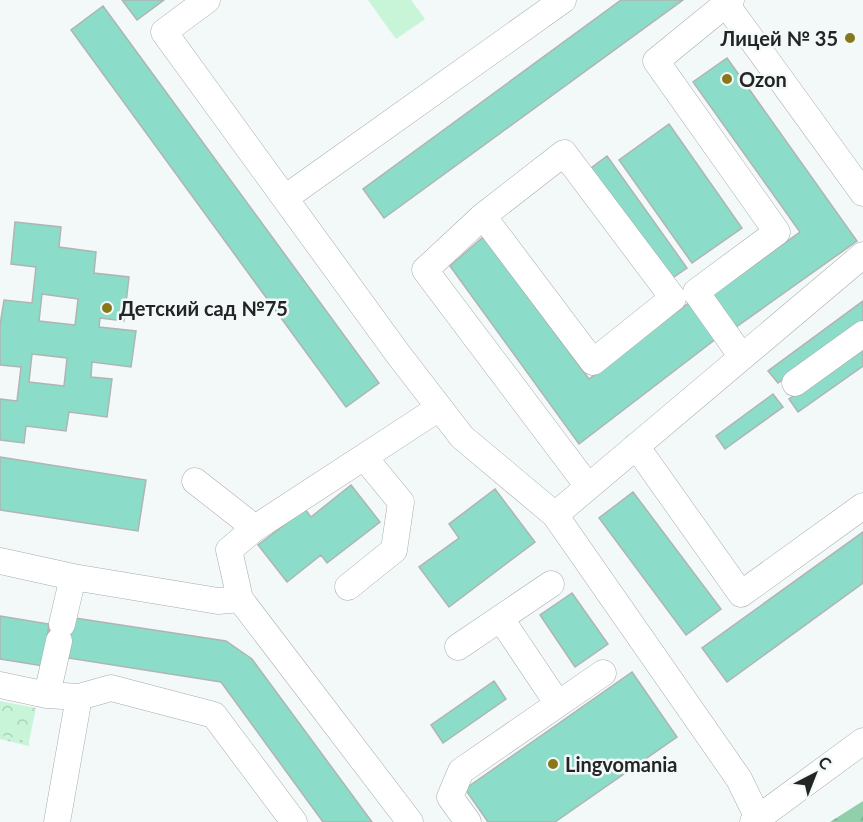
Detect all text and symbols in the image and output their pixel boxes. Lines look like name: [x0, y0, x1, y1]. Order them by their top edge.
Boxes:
place label: Лицей № 35: [720, 26, 838, 50]
marker: Лицей № 35: [843, 31, 857, 45]
place label: Ozon: [739, 67, 787, 91]
marker: Ozon: [720, 72, 734, 86]
place label: Детский сад №75: [119, 296, 288, 320]
marker: Детский сад №75: [100, 301, 114, 315]
north arrow: [785, 744, 845, 804]
place label: Lingvomania: [565, 752, 677, 776]
text: С: [815, 752, 836, 773]
marker: Lingvomania: [546, 757, 560, 771]

